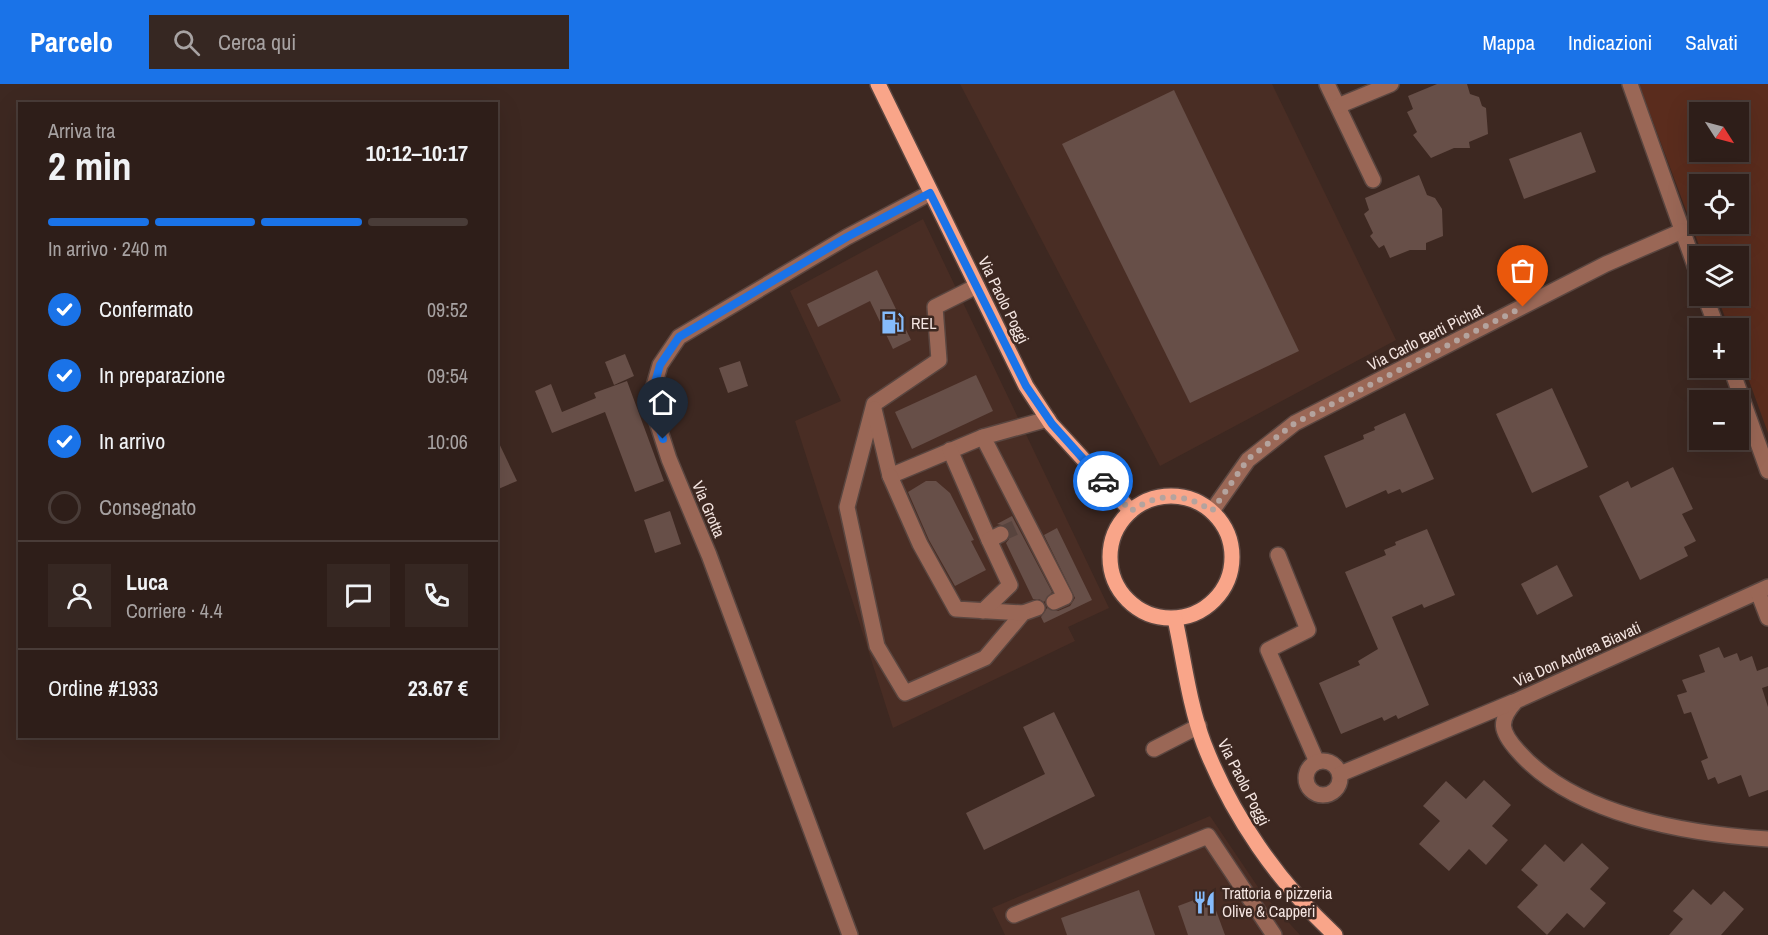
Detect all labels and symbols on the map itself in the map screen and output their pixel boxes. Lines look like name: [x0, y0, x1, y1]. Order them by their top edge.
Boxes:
north arrow: [1689, 102, 1749, 162]
pin: [1497, 245, 1548, 307]
street label: Via Paolo Poggi: [973, 253, 1035, 347]
street label: Via Carlo Berti Pichat: [1364, 298, 1487, 376]
fuel station icon: REL: [880, 310, 906, 336]
place label: REL: [911, 312, 937, 334]
pin: [637, 377, 688, 439]
courier: [1073, 451, 1133, 511]
street label: Via Grotta: [687, 477, 731, 541]
street label: Via Don Andrea Biavati: [1510, 616, 1644, 692]
street label: Via Paolo Poggi: [1213, 735, 1275, 829]
place label: Trattoria e pizzeria Olive & Capperi: [1222, 882, 1333, 922]
restaurant icon: Trattoria e pizzeria Olive & Capperi: [1191, 889, 1217, 915]

